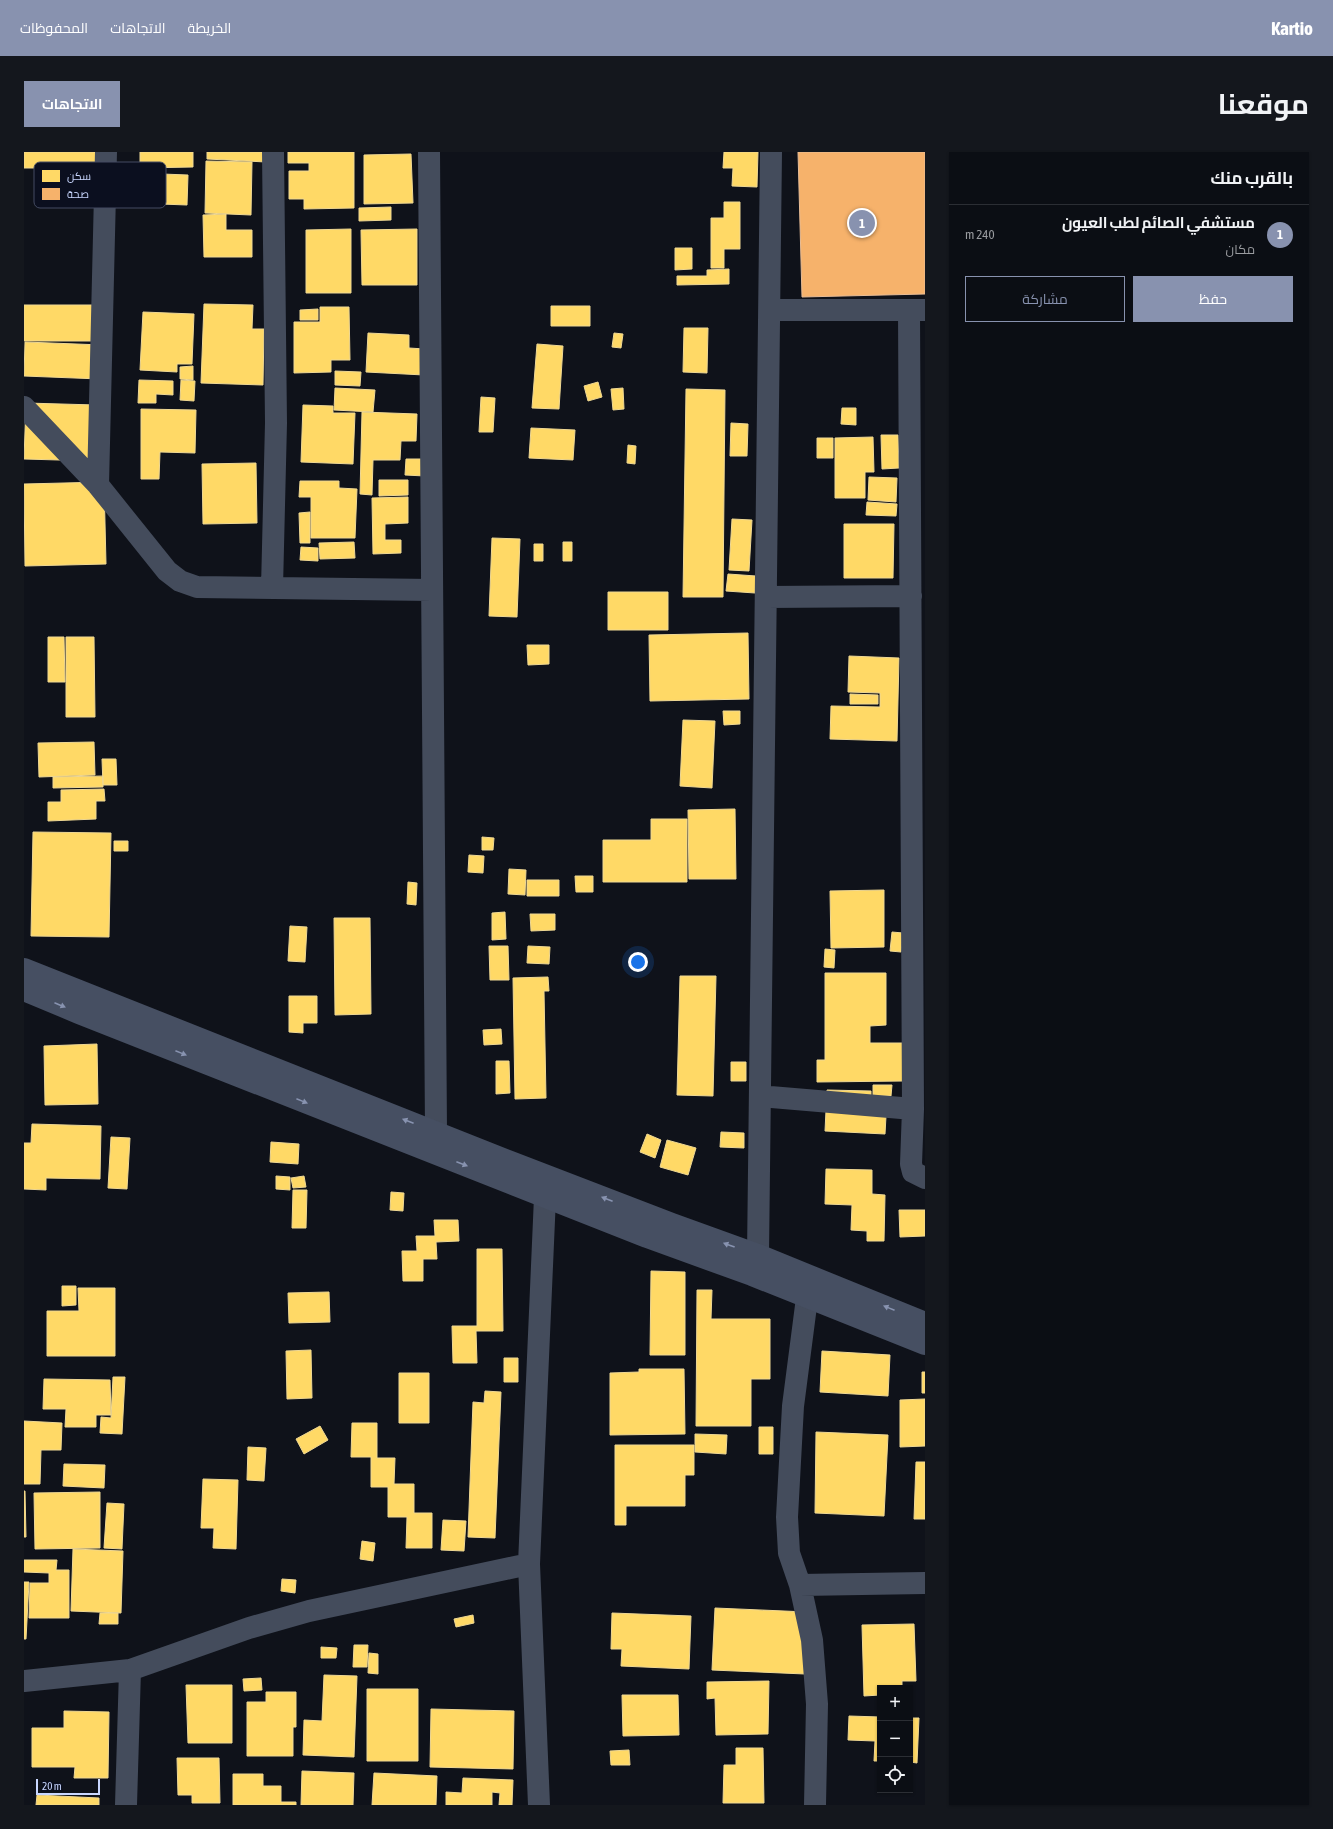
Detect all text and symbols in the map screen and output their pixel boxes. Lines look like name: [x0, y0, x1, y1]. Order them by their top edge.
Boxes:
text: Kartio: [1271, 17, 1313, 39]
text: المحفوظات: [20, 20, 88, 36]
text: الاتجاهات: [110, 20, 166, 36]
text: الخريطة: [188, 20, 231, 36]
button: الاتجاهات: [24, 81, 120, 127]
text: موقعنا: [1218, 88, 1309, 120]
legend: [34, 162, 166, 208]
text: بالقرب منك: [1210, 168, 1293, 188]
text: سكن: [67, 170, 91, 183]
text: صحة: [67, 188, 89, 200]
pin: 1: [849, 208, 875, 238]
text: مستشفي الصائم لطب العيون: [1062, 214, 1255, 231]
text: 240 m: [965, 227, 995, 242]
text: 1: [1277, 227, 1283, 242]
text: مكان: [1226, 242, 1255, 257]
button: مشاركة: [965, 276, 1125, 322]
button: حفظ: [1133, 276, 1293, 322]
your location: [628, 952, 648, 972]
one-way arrow: [54, 1002, 65, 1008]
one-way arrow: [175, 1051, 187, 1057]
one-way arrow: [296, 1098, 307, 1104]
one-way arrow: [402, 1117, 414, 1123]
one-way arrow: [456, 1162, 468, 1168]
one-way arrow: [601, 1196, 613, 1202]
one-way arrow: [723, 1241, 735, 1247]
one-way arrow: [882, 1305, 894, 1311]
map controls: [877, 1685, 913, 1793]
button: +: [877, 1685, 913, 1721]
button: −: [877, 1721, 913, 1757]
button: locate: [877, 1757, 913, 1793]
scale bar: [36, 1777, 100, 1796]
text: 20 m: [42, 1780, 62, 1792]

